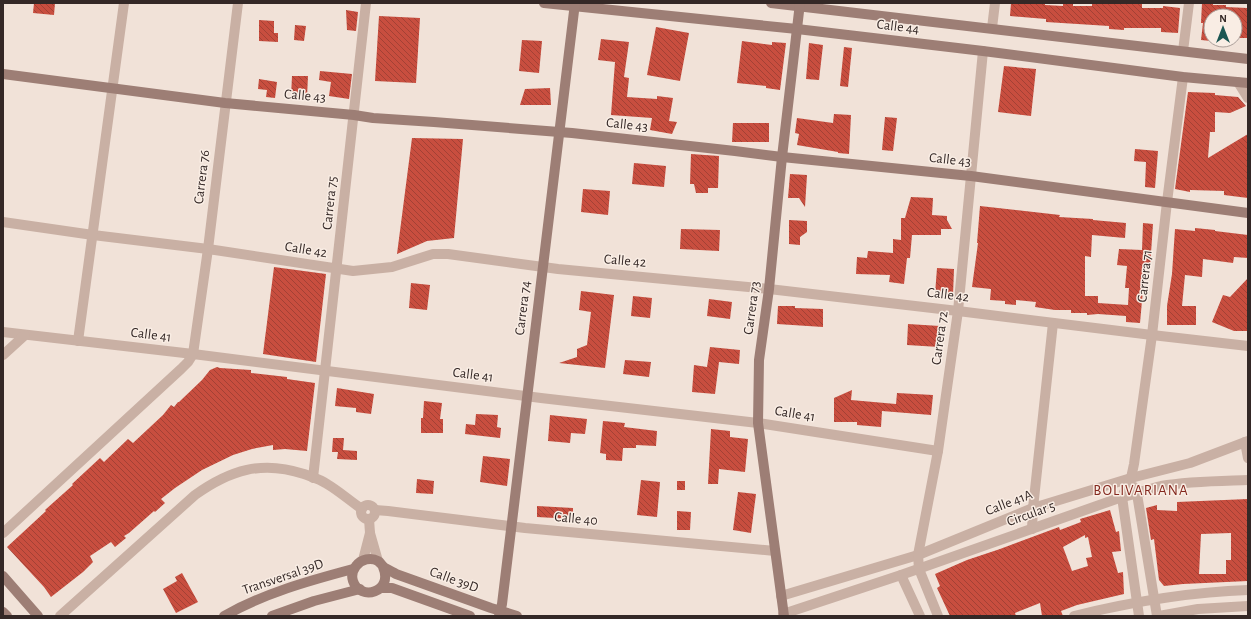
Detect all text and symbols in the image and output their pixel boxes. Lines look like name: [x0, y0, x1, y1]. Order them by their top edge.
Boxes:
north arrow: [1203, 8, 1243, 48]
text: N: [1219, 13, 1227, 24]
street label: Calle 44: [876, 17, 920, 37]
street label: Calle 43: [284, 87, 327, 105]
street label: Calle 43: [605, 116, 649, 134]
street label: Carrera 76: [192, 149, 212, 205]
street label: Calle 43: [928, 151, 972, 169]
street label: Carrera 75: [320, 175, 340, 231]
street label: Calle 42: [284, 240, 328, 260]
street label: Carrera 71: [1135, 249, 1155, 303]
street label: Calle 42: [603, 252, 647, 270]
street label: Carrera 74: [513, 280, 533, 336]
street label: Carrera 73: [741, 280, 763, 336]
street label: Calle 42: [926, 285, 970, 305]
street label: Carrera 72: [929, 310, 951, 366]
street label: Calle 41: [130, 326, 172, 344]
street label: Calle 41: [452, 366, 494, 384]
street label: Calle 41: [774, 404, 816, 424]
district label: BOLIVARIANA: [1093, 483, 1189, 498]
street label: Calle 41A: [984, 488, 1034, 518]
street label: Circular 5: [1005, 499, 1057, 529]
street label: Calle 40: [554, 510, 598, 528]
street label: Transversal 39D: [241, 557, 325, 597]
street label: Calle 39D: [428, 565, 480, 595]

